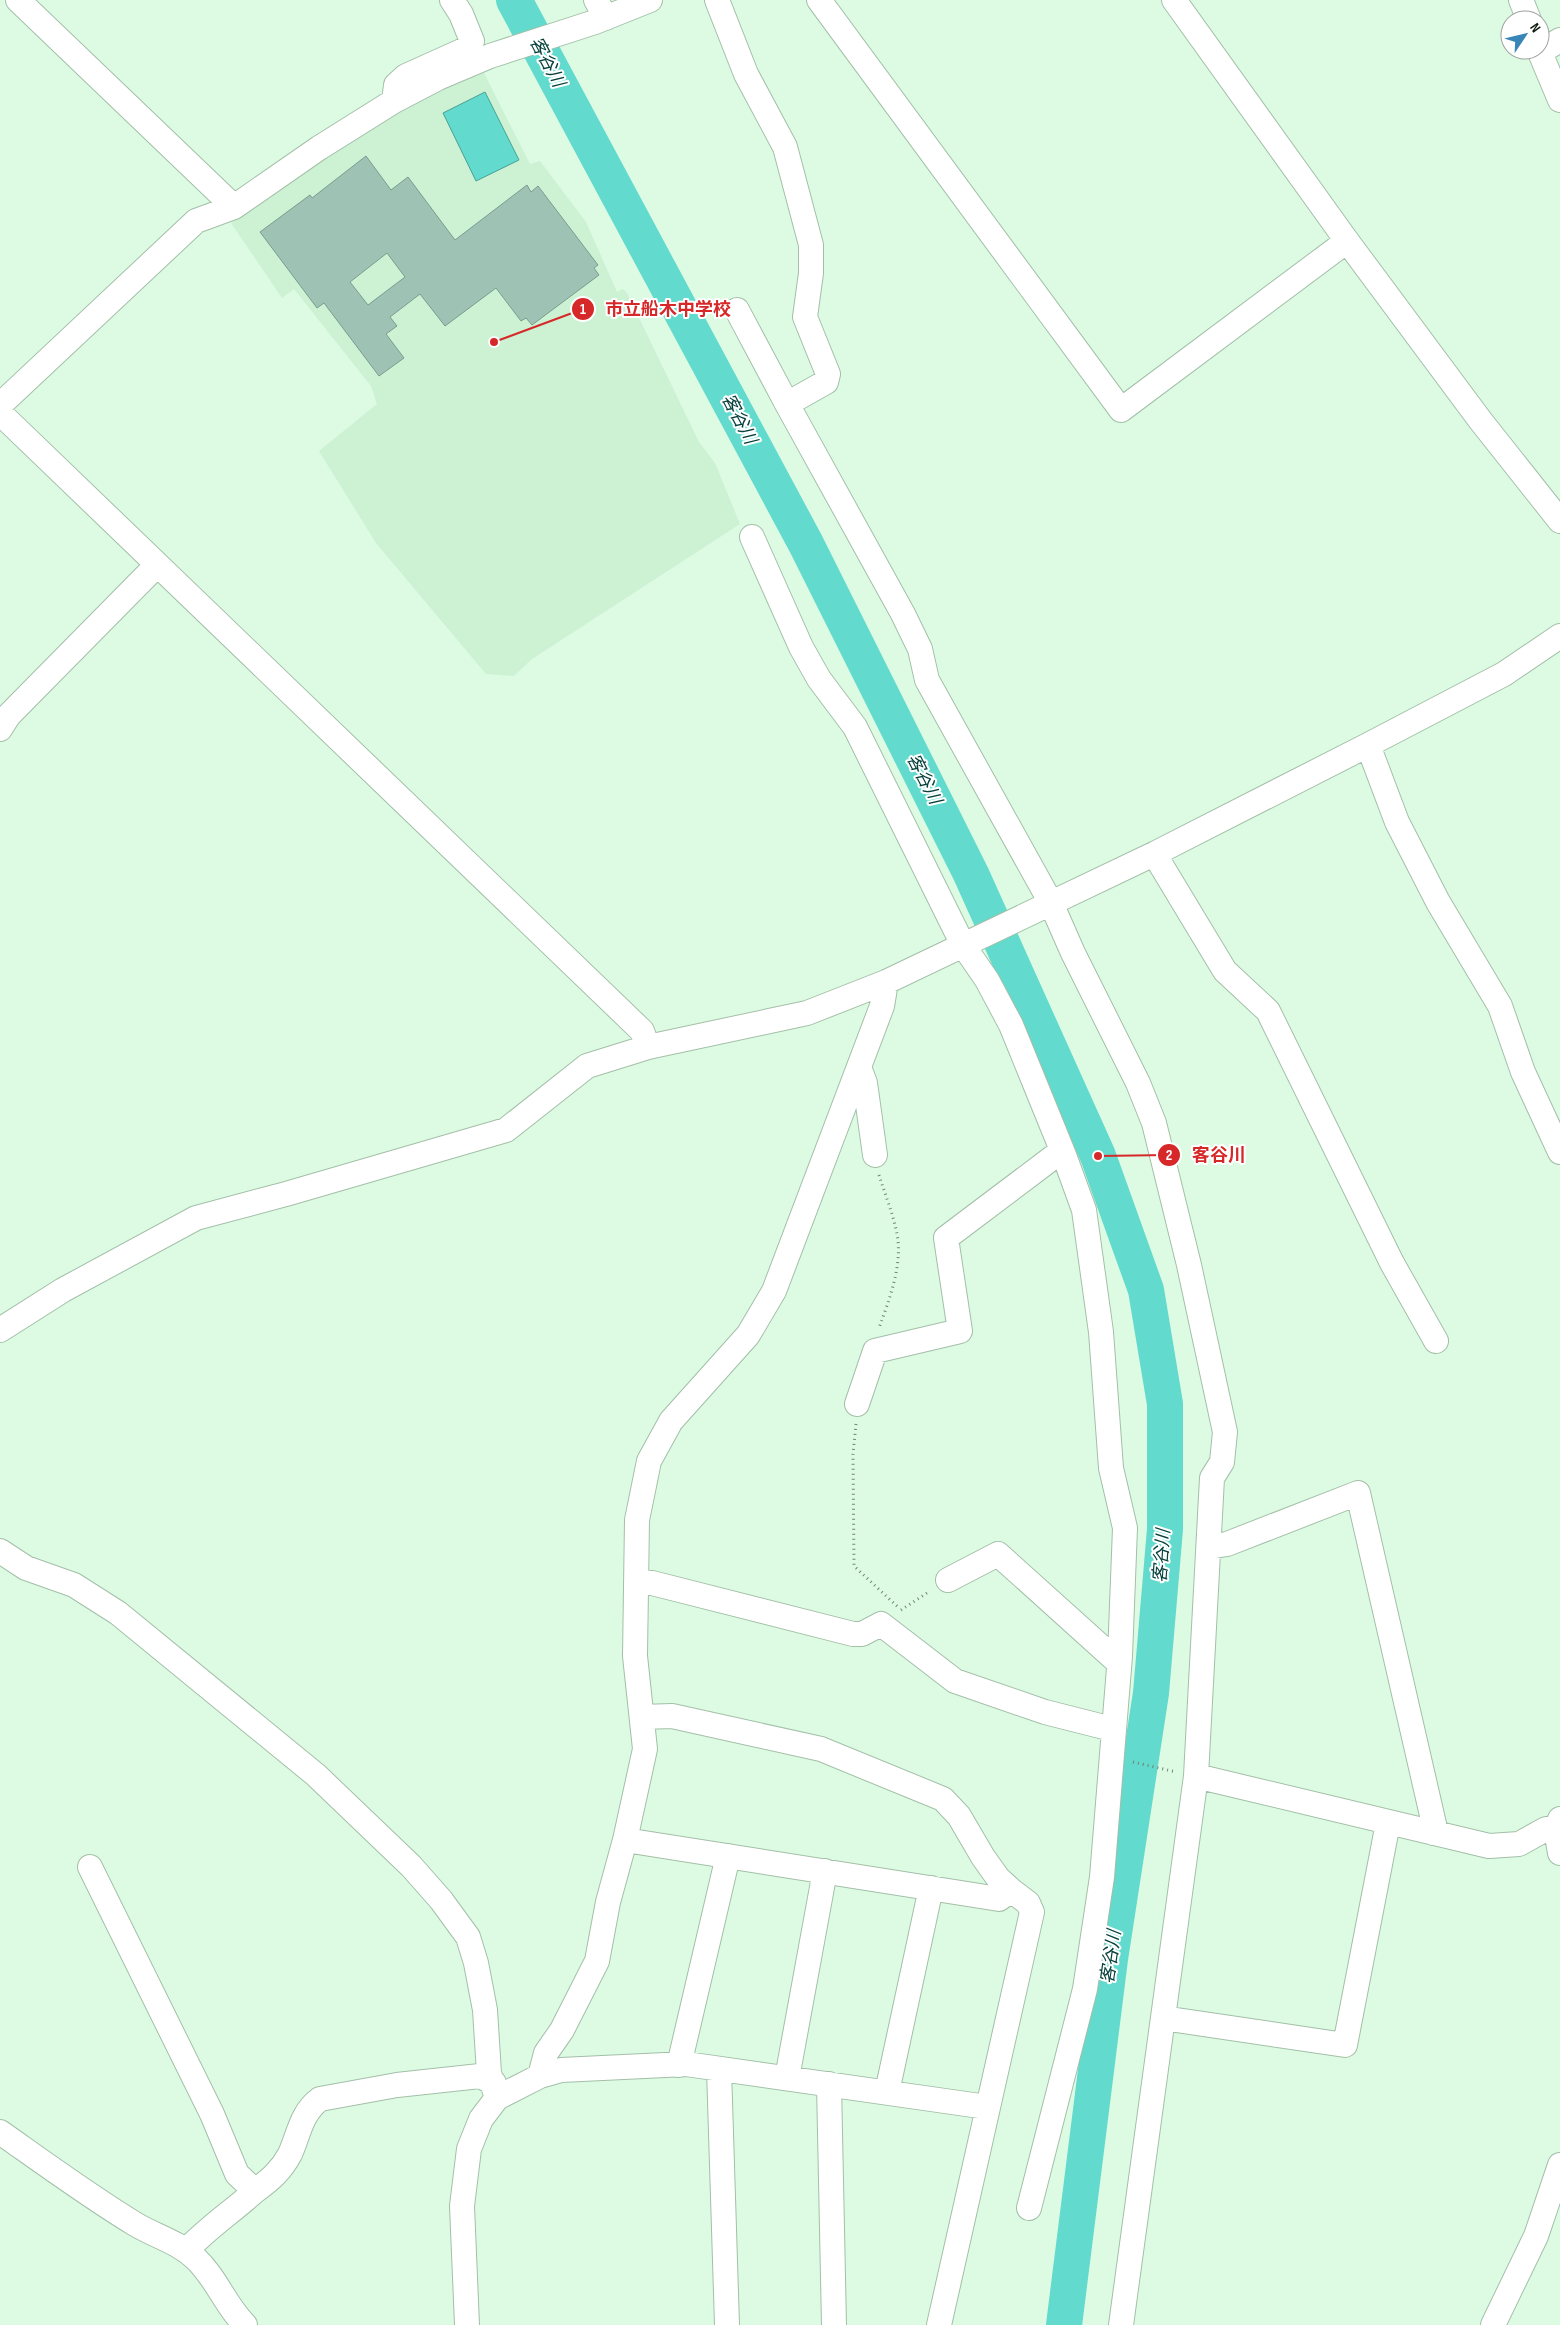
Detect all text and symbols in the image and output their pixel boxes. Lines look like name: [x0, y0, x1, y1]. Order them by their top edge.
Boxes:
north arrow: [1500, 10, 1550, 60]
text: N: [1526, 20, 1544, 36]
water label: 客谷川: [525, 33, 570, 93]
callout: 市立船木中学校: [570, 293, 741, 326]
text: 市立船木中学校: [605, 299, 731, 320]
text: 1: [580, 300, 586, 319]
water label: 客谷川: [717, 390, 762, 450]
water label: 客谷川: [902, 750, 947, 810]
callout: 客谷川: [1157, 1138, 1256, 1171]
text: 客谷川: [1192, 1145, 1246, 1166]
text: 2: [1166, 1146, 1172, 1165]
water label: 客谷川: [1150, 1526, 1174, 1584]
water label: 客谷川: [1097, 1927, 1125, 1985]

